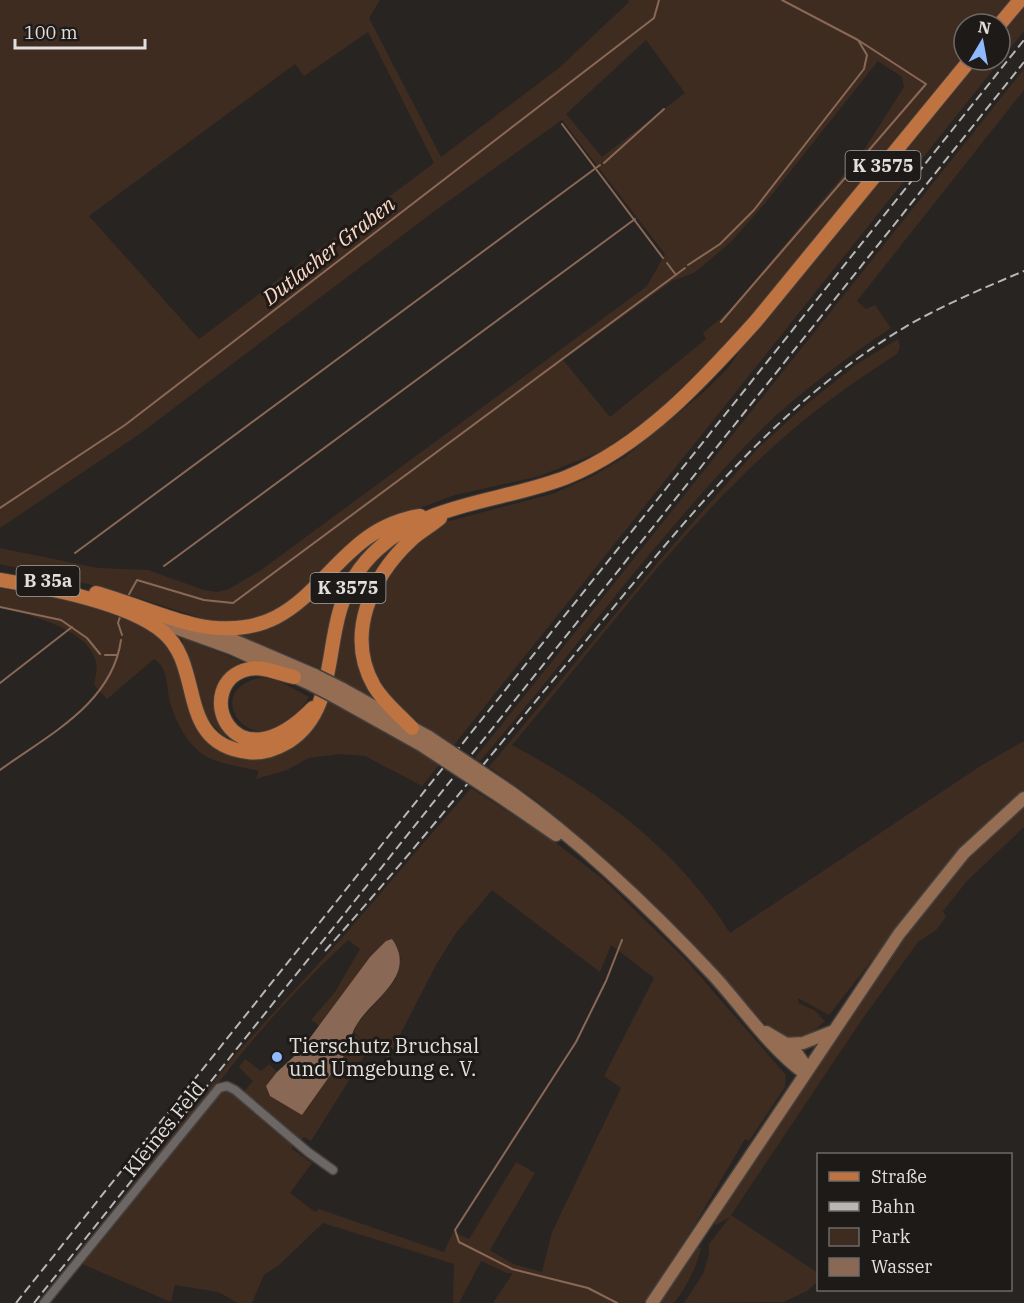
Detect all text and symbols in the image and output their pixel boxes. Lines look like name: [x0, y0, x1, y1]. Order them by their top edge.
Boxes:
scale bar: [15, 12, 146, 50]
north arrow: [952, 12, 1012, 72]
text: N: [977, 16, 993, 38]
text: 100 m: [24, 21, 78, 44]
road number: K 3575: [846, 151, 920, 181]
water label: Dutlacher Graben: [256, 190, 400, 311]
road number: B 35a: [16, 566, 80, 596]
road number: K 3575: [310, 573, 386, 603]
place label: Tierschutz Bruchsal und Umgebung e. V.: [289, 1032, 479, 1082]
marker: Tierschutz Bruchsal und Umgebung e. V.: [270, 1050, 284, 1064]
street label: Kleines Feld: [117, 1075, 211, 1182]
legend: [817, 1153, 1012, 1291]
text: Straße: [871, 1165, 927, 1188]
text: Bahn: [871, 1195, 916, 1218]
text: Park: [871, 1225, 911, 1248]
text: Wasser: [871, 1255, 932, 1278]

